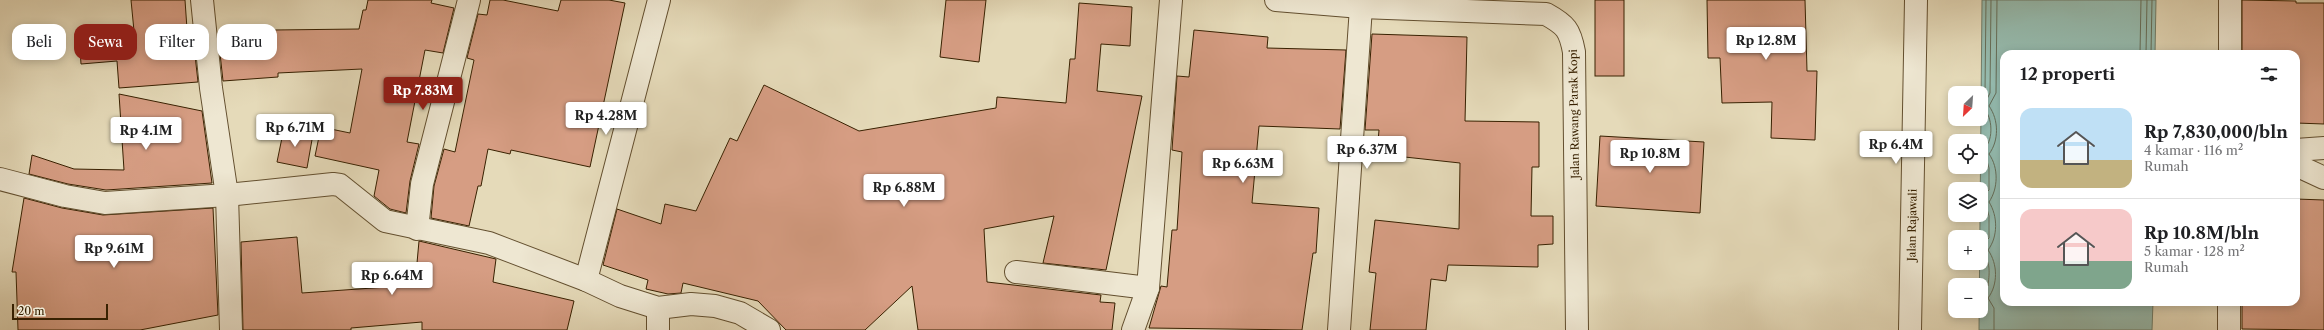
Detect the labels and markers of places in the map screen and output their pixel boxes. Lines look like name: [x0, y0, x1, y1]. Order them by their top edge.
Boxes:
pin: Rp 12.8M: [1725, 27, 1807, 61]
pin: Rp 7.83M: [382, 77, 464, 111]
pin: Rp 4.28M: [565, 102, 647, 136]
pin: Rp 6.71M: [254, 114, 336, 148]
pin: Rp 4.1M: [109, 117, 183, 151]
pin: Rp 6.4M: [1859, 131, 1933, 165]
pin: Rp 6.37M: [1326, 136, 1408, 170]
pin: Rp 10.8M: [1609, 140, 1691, 174]
pin: Rp 6.63M: [1202, 150, 1284, 184]
pin: Rp 6.88M: [863, 174, 945, 208]
pin: Rp 9.61M: [73, 235, 155, 269]
pin: Rp 6.64M: [351, 262, 433, 296]

